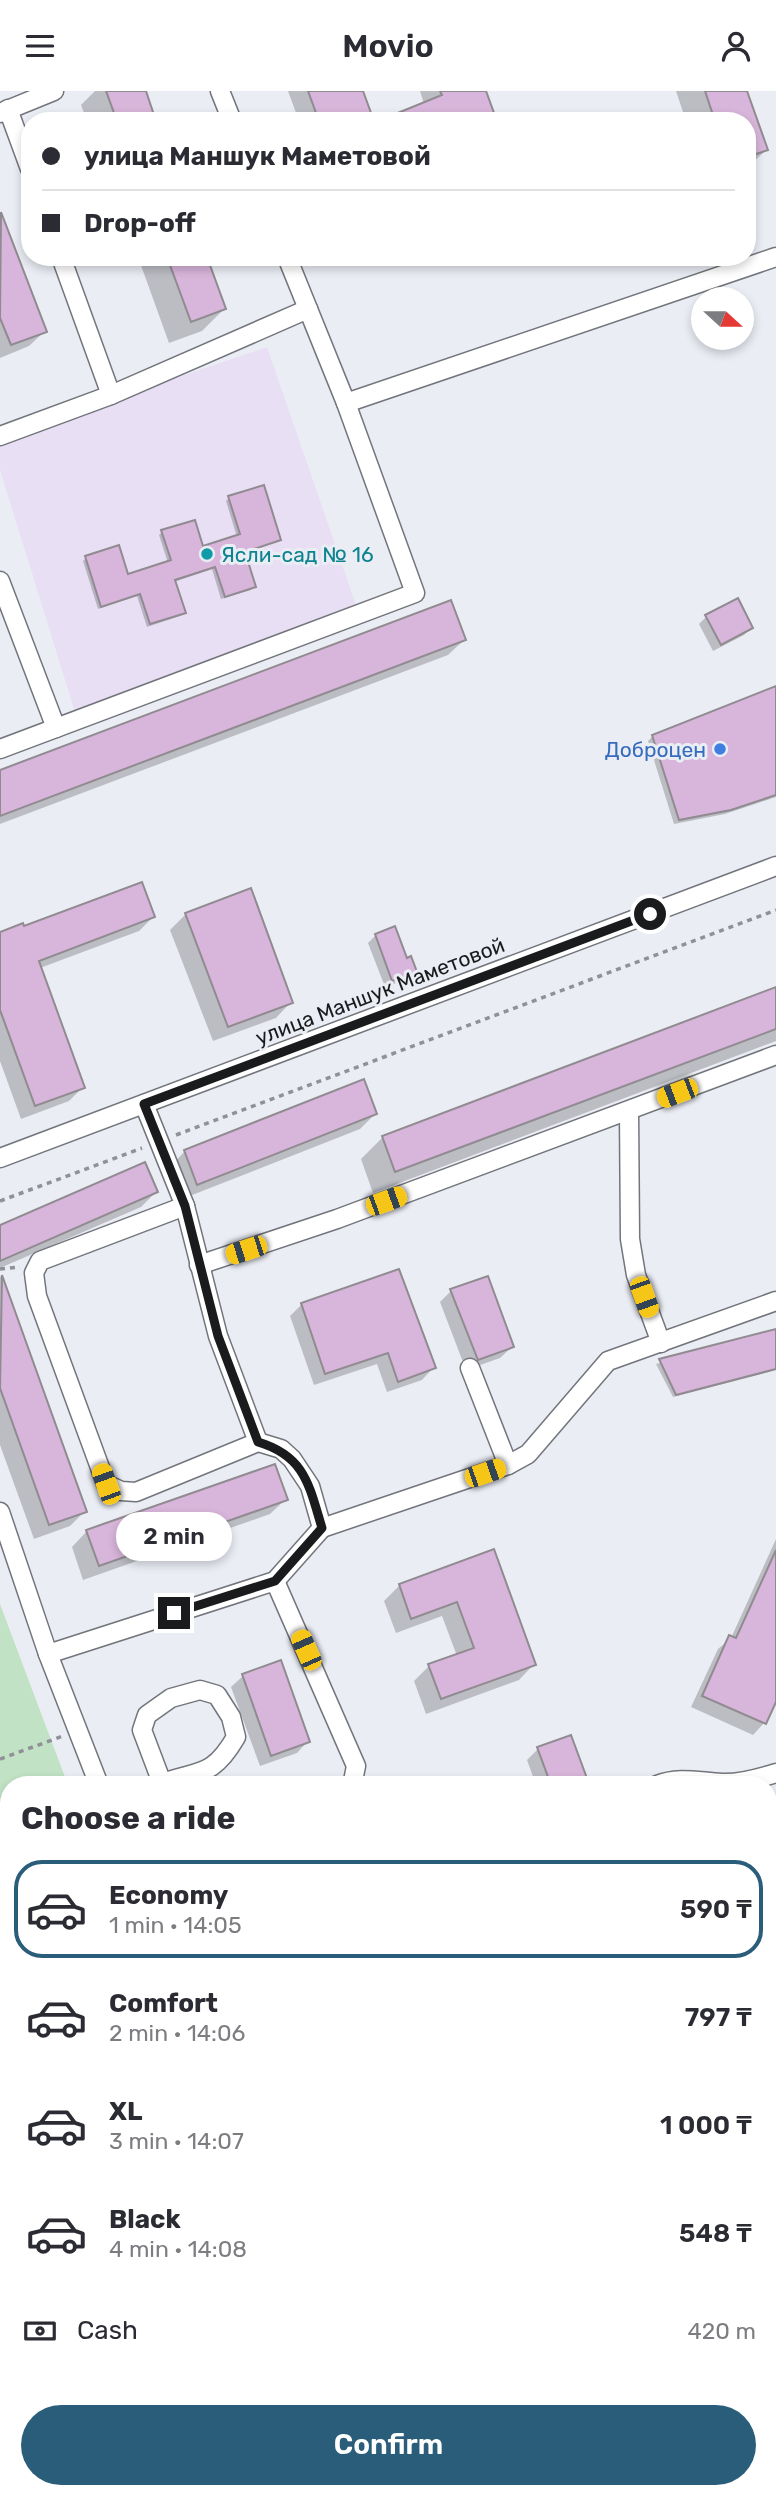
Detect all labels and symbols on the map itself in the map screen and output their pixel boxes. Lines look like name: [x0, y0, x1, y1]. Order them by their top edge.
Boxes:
north arrow: [691, 287, 754, 350]
place label: Ясли-сад № 16: [221, 542, 374, 567]
marker: Ясли-сад № 16: [199, 546, 215, 562]
place label: Доброцен: [605, 737, 706, 762]
marker: Доброцен: [712, 741, 728, 757]
route start: [634, 898, 666, 930]
street label: улица Маншук Маметовой: [252, 932, 508, 1050]
car: [654, 1076, 701, 1110]
car: [363, 1184, 410, 1218]
car: [223, 1234, 270, 1266]
car: [627, 1274, 662, 1320]
car: [462, 1456, 509, 1490]
car: [89, 1461, 124, 1507]
callout: 2 min: [116, 1511, 232, 1561]
route end: [158, 1597, 190, 1629]
car: [288, 1627, 325, 1673]

